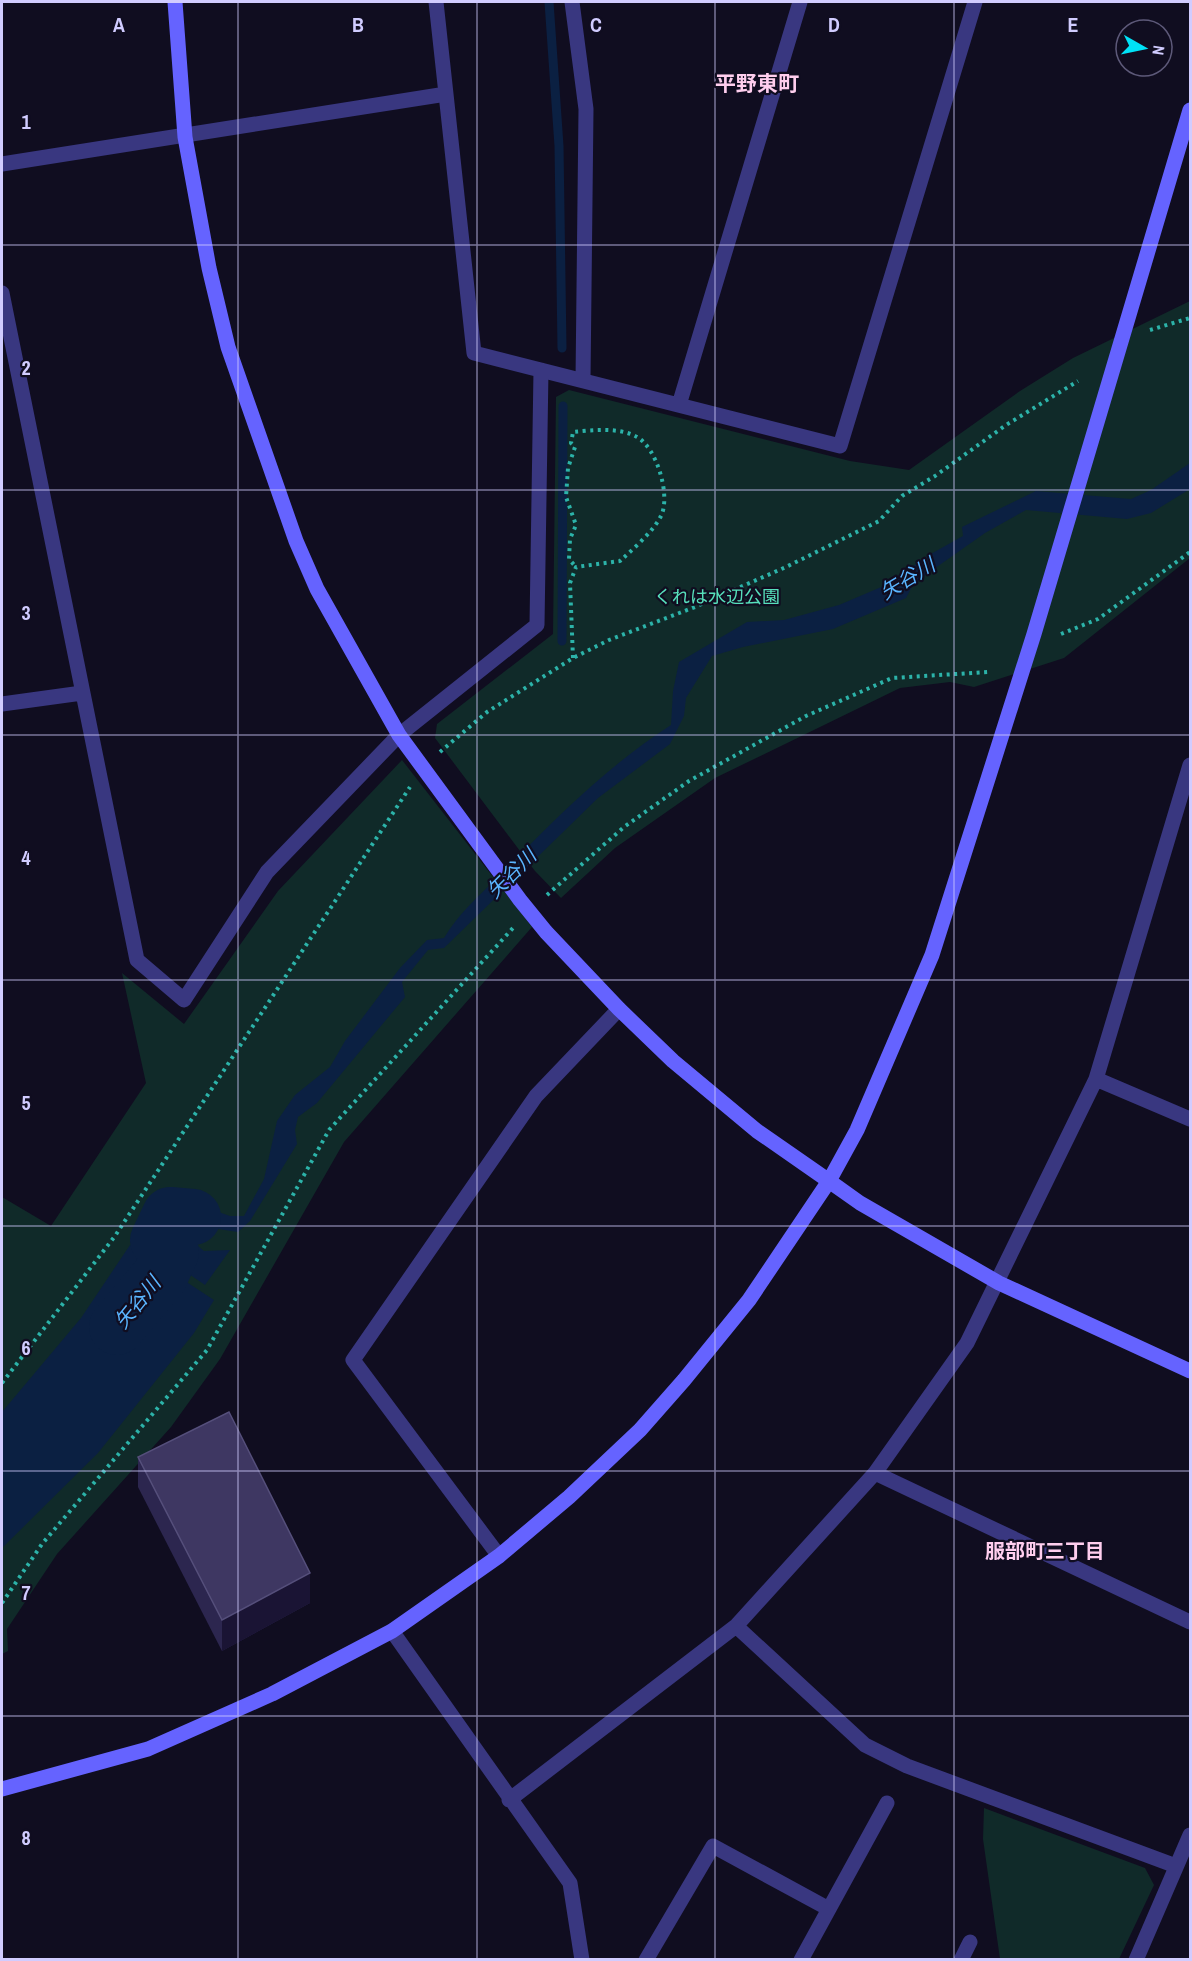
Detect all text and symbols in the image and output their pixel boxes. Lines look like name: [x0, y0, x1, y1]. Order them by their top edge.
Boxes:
text: A: [113, 11, 125, 38]
text: B: [352, 11, 364, 38]
text: C: [590, 11, 602, 38]
text: D: [828, 11, 840, 38]
text: E: [1068, 11, 1079, 38]
north arrow: [1114, 18, 1174, 78]
text: N: [1147, 44, 1170, 57]
district label: 平野東町: [715, 69, 799, 98]
text: 1: [21, 108, 31, 135]
text: 2: [21, 354, 31, 381]
water label: 矢谷川: [874, 550, 941, 605]
park label: くれは水辺公園: [654, 584, 780, 609]
text: 3: [21, 599, 31, 626]
water label: 矢谷川: [480, 841, 543, 904]
text: 4: [21, 844, 31, 871]
text: 5: [21, 1089, 31, 1116]
water label: 矢谷川: [108, 1269, 168, 1334]
text: 6: [21, 1334, 31, 1361]
district label: 服部町三丁目: [985, 1537, 1105, 1564]
text: 7: [21, 1579, 31, 1606]
text: 8: [21, 1824, 31, 1851]

